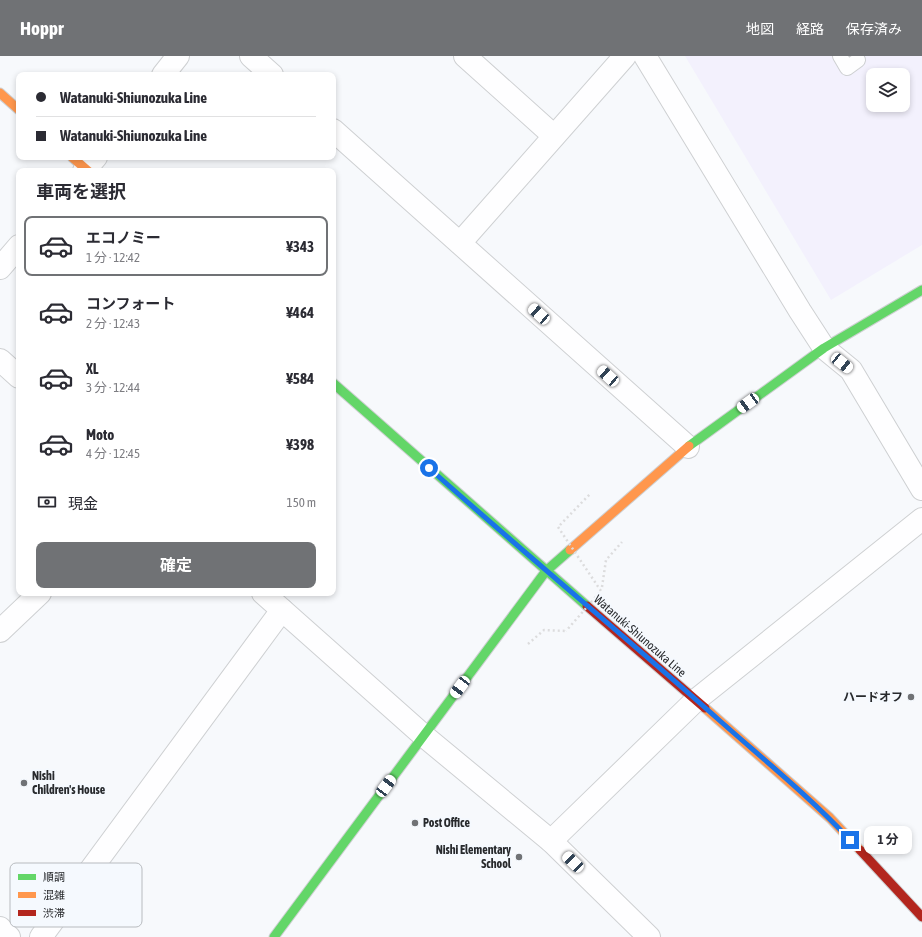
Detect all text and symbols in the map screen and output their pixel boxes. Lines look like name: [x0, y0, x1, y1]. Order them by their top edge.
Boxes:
text: Hoppr: [20, 17, 64, 39]
text: 地図: [746, 21, 774, 37]
text: 経路: [796, 21, 824, 37]
text: 保存済み: [846, 21, 902, 37]
map controls: [866, 68, 910, 112]
button: layers: [866, 68, 910, 112]
text: Watanuki-Shiunozuka Line: [60, 89, 207, 106]
text: Watanuki-Shiunozuka Line: [60, 127, 207, 144]
text: 車両を選択: [36, 181, 126, 202]
icon: car: [38, 228, 74, 264]
text: エコノミー: [86, 229, 161, 246]
text: ¥343: [286, 238, 314, 255]
text: 1 分 · 12:42: [86, 250, 140, 265]
icon: car: [38, 294, 74, 330]
text: コンフォート: [86, 295, 176, 312]
car: [526, 302, 552, 326]
text: ¥464: [286, 304, 314, 321]
text: 2 分 · 12:43: [86, 316, 140, 331]
car: [829, 351, 855, 375]
icon: car: [38, 360, 74, 396]
text: XL: [86, 360, 99, 377]
car: [595, 364, 621, 388]
text: ¥584: [286, 370, 314, 387]
text: 3 分 · 12:44: [86, 380, 140, 395]
car: [735, 391, 761, 415]
icon: car: [38, 426, 74, 462]
text: Moto: [86, 426, 114, 443]
text: ¥398: [286, 436, 314, 453]
text: 4 分 · 12:45: [86, 446, 140, 461]
route start: [420, 459, 438, 477]
icon: cash: [36, 491, 58, 513]
text: 現金: [68, 495, 98, 512]
text: 150 m: [287, 495, 316, 510]
button: 確定: [36, 542, 316, 588]
street label: Watanuki-Shiunozuka Line: [591, 592, 689, 680]
car: [448, 674, 472, 700]
place label: ハードオフ: [843, 690, 903, 704]
marker: ハードオフ: [906, 692, 916, 702]
place label: Nishi Children's House: [32, 769, 106, 797]
car: [374, 773, 398, 799]
marker: Nishi Children's House: [19, 778, 29, 788]
place label: Post Office: [423, 816, 470, 830]
marker: Post Office: [410, 818, 420, 828]
callout: 1 分: [864, 826, 912, 854]
route end: [841, 831, 859, 849]
text: 1 分: [878, 832, 898, 847]
place label: Nishi Elementary School: [436, 843, 512, 871]
car: [560, 849, 586, 875]
marker: Nishi Elementary School: [514, 852, 524, 862]
legend: [10, 863, 142, 927]
text: 順調: [43, 871, 65, 883]
text: 混雑: [43, 889, 65, 901]
text: 渋滞: [43, 907, 65, 919]

